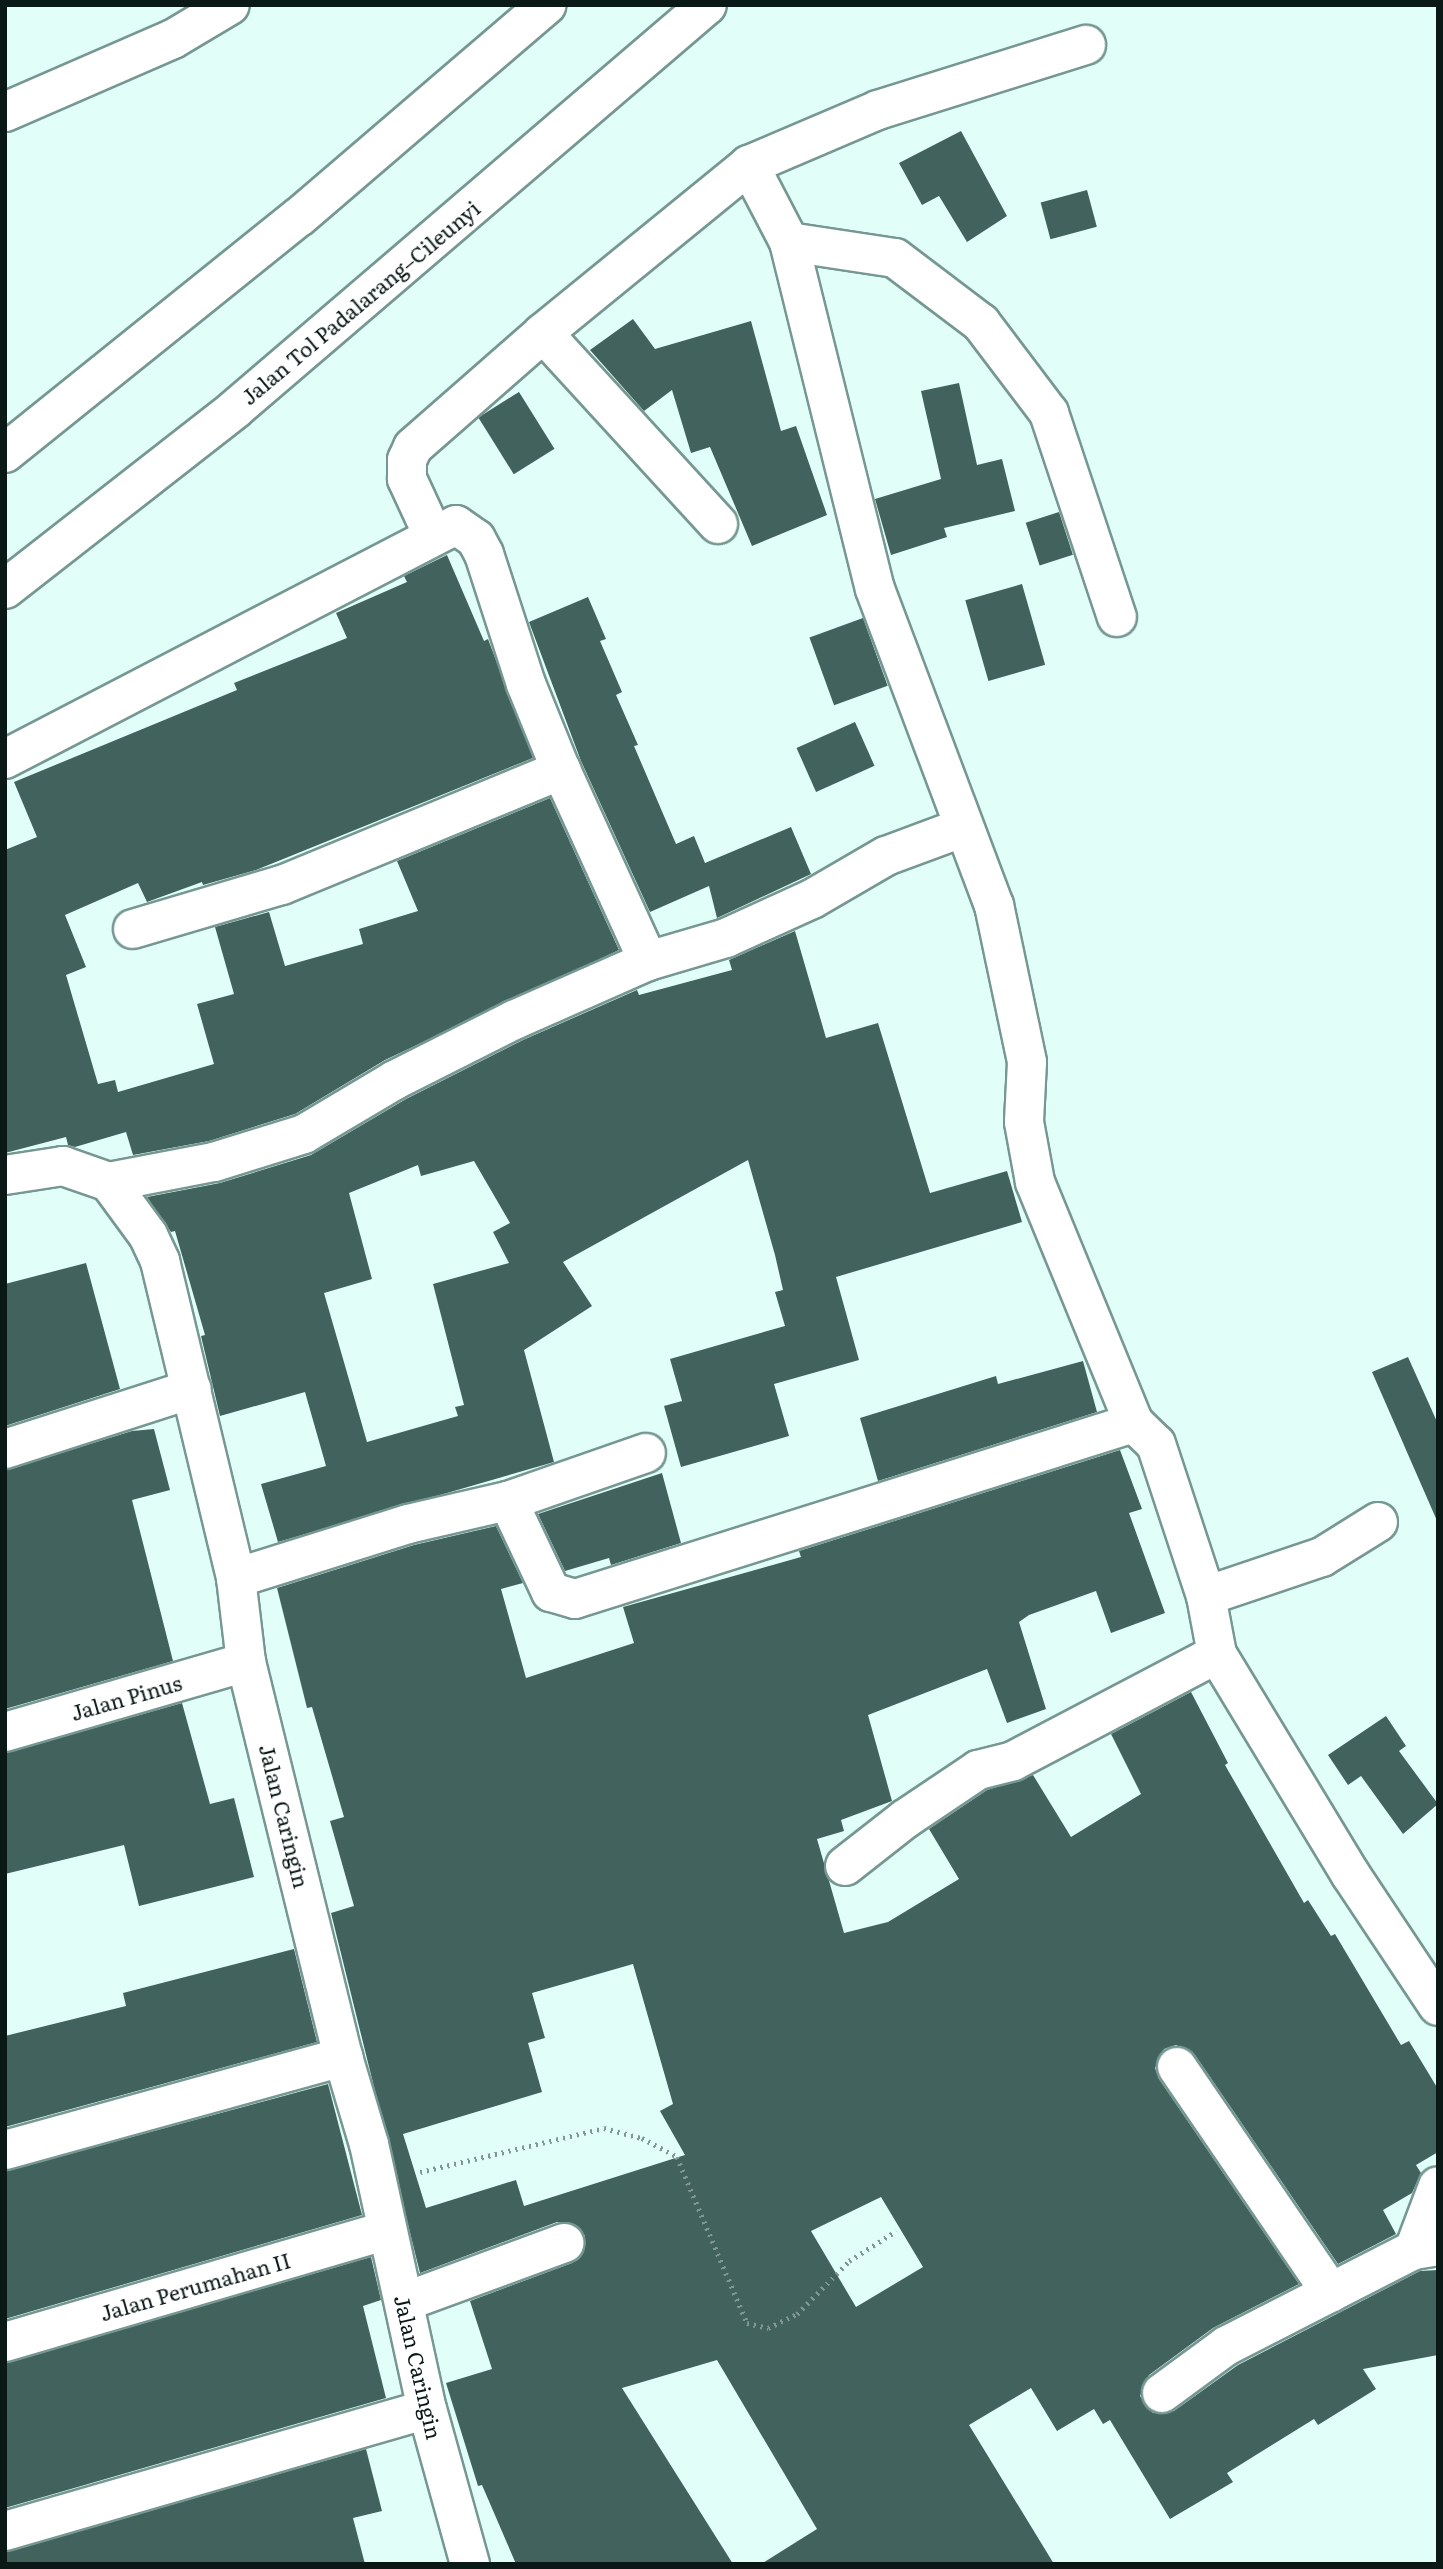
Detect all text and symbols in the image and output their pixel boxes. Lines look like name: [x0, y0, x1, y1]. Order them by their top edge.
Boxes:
street label: Jalan Tol Padalarang–Cileunyi: [236, 195, 484, 409]
street label: Jalan Pinus: [68, 1669, 184, 1725]
street label: Jalan Caringin: [255, 1741, 315, 1891]
street label: Jalan Perumahan II: [97, 2247, 293, 2325]
street label: Jalan Caringin: [390, 2292, 448, 2442]

